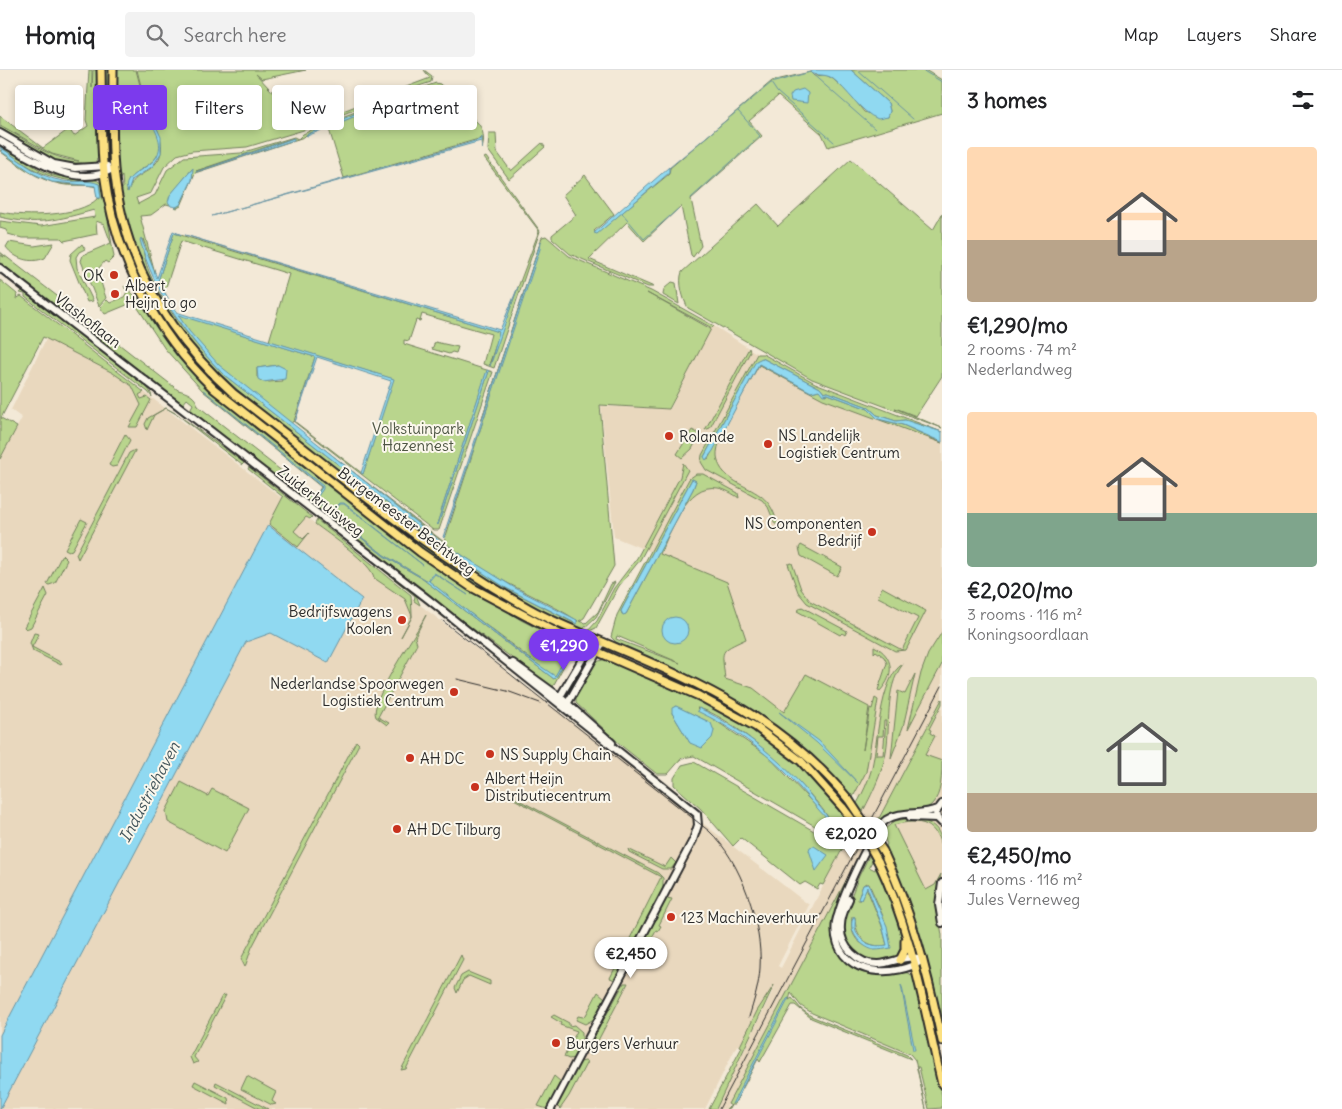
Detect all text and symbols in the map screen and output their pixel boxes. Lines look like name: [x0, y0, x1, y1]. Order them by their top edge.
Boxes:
search box: [125, 12, 475, 57]
text: Homiq: [25, 20, 95, 50]
icon: search: [143, 21, 171, 49]
text: Search here: [183, 23, 286, 47]
text: Map: [1123, 23, 1158, 46]
text: Layers: [1186, 23, 1242, 46]
text: Share: [1270, 23, 1317, 46]
chip: Buy: [15, 85, 83, 130]
chip: Rent: [93, 85, 167, 130]
chip: Filters: [177, 85, 262, 130]
chip: New: [272, 85, 344, 130]
chip: Apartment: [354, 85, 477, 130]
icon: filters: [1289, 86, 1317, 114]
text: 3 homes: [967, 87, 1047, 114]
icon: home: [1097, 179, 1187, 269]
place label: OK: [83, 266, 105, 285]
marker: OK: [108, 269, 120, 281]
place label: Albert Heijn to go: [125, 276, 197, 312]
street label: Vlashoflaan: [51, 288, 125, 352]
marker: Albert Heijn to go: [109, 288, 121, 300]
text: €1,290/mo: [967, 312, 1068, 339]
text: 2 rooms · 74 m²: [967, 339, 1077, 359]
text: Nederlandweg: [967, 359, 1073, 379]
park label: Volkstuinpark Hazennest: [372, 419, 464, 455]
place label: NS Landelijk Logistiek Centrum: [778, 426, 900, 462]
place label: Rolande: [679, 427, 734, 446]
marker: Rolande: [663, 430, 675, 442]
marker: NS Landelijk Logistiek Centrum: [762, 438, 774, 450]
icon: home: [1097, 444, 1187, 534]
street label: Zuiderkruisweg: [274, 461, 368, 541]
street label: Burgemeester Bechtweg: [335, 463, 479, 579]
place label: NS Componenten Bedrijf: [744, 514, 863, 550]
marker: NS Componenten Bedrijf: [866, 526, 878, 538]
text: €2,020/mo: [967, 577, 1073, 604]
place label: Bedrijfswagens Koolen: [288, 602, 392, 638]
text: 3 rooms · 116 m²: [967, 604, 1083, 624]
marker: Bedrijfswagens Koolen: [396, 614, 408, 626]
text: Koningsoordlaan: [967, 624, 1089, 644]
pin: €1,290: [523, 628, 605, 671]
text: €1,290: [540, 635, 588, 655]
place label: Nederlandse Spoorwegen Logistiek Centrum: [270, 674, 444, 710]
marker: Nederlandse Spoorwegen Logistiek Centrum: [448, 686, 460, 698]
icon: home: [1097, 709, 1187, 799]
water label: Industriehaven: [114, 738, 184, 845]
place label: NS Supply Chain: [500, 745, 611, 764]
marker: NS Supply Chain: [484, 748, 496, 760]
place label: AH DC: [420, 749, 465, 768]
marker: AH DC: [404, 752, 416, 764]
place label: Albert Heijn Distributiecentrum: [485, 769, 611, 805]
marker: Albert Heijn Distributiecentrum: [469, 781, 481, 793]
pin: €2,020: [810, 816, 892, 859]
place label: AH DC Tilburg: [407, 820, 501, 839]
marker: AH DC Tilburg: [391, 823, 403, 835]
text: €2,020: [825, 823, 877, 843]
text: €2,450/mo: [967, 842, 1071, 869]
text: 4 rooms · 116 m²: [967, 869, 1083, 889]
text: Jules Verneweg: [967, 889, 1080, 909]
place label: 123 Machineverhuur: [681, 908, 818, 927]
marker: 123 Machineverhuur: [665, 911, 677, 923]
pin: €2,450: [590, 936, 672, 979]
text: €2,450: [605, 943, 657, 963]
place label: Burgers Verhuur: [566, 1034, 679, 1053]
marker: Burgers Verhuur: [550, 1037, 562, 1049]

